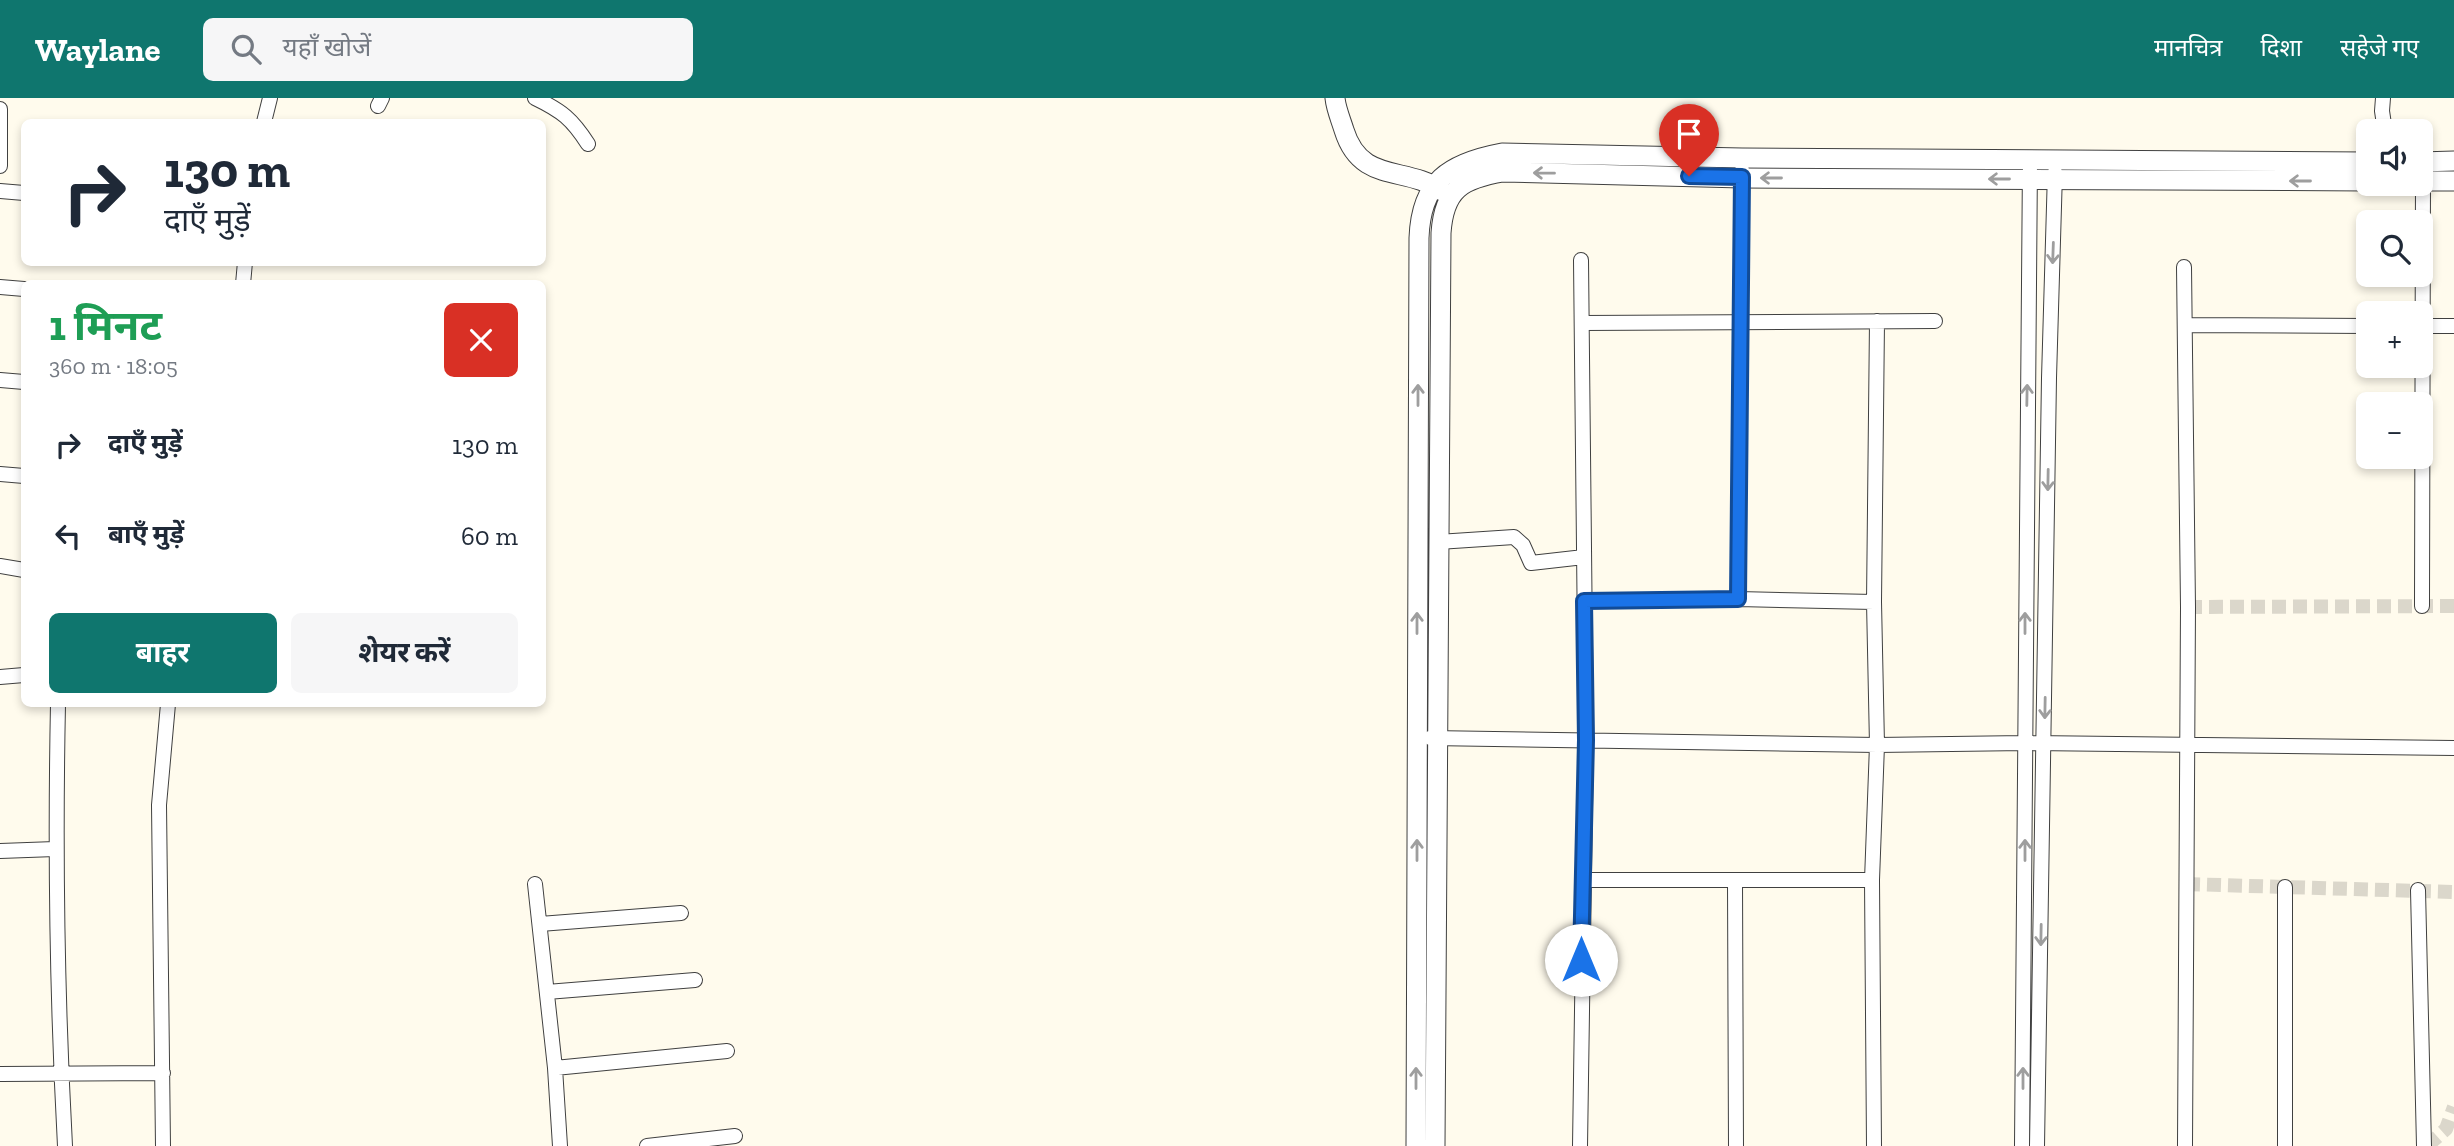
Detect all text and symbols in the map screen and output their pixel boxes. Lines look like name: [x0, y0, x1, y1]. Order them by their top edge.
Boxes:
search box: [203, 18, 693, 81]
text: Waylane: [35, 30, 161, 69]
icon: search: [227, 30, 265, 68]
text: यहाँ खोजें: [283, 31, 371, 63]
text: मानचित्र: [2154, 33, 2222, 62]
text: दिशा: [2260, 33, 2302, 62]
text: सहेजे गए: [2340, 33, 2419, 62]
pin: [1659, 104, 1719, 176]
icon: arrive: [1670, 115, 1708, 153]
map controls: [2356, 119, 2433, 469]
button: sound: [2356, 119, 2433, 196]
text: 130 m: [164, 141, 290, 200]
icon: right: [49, 147, 140, 238]
one-way arrow: [1532, 166, 1555, 180]
one-way arrow: [1760, 171, 1783, 185]
one-way arrow: [1987, 172, 2010, 186]
one-way arrow: [2288, 174, 2311, 188]
text: दाएँ मुड़ें: [164, 201, 251, 239]
button: search: [2356, 210, 2433, 287]
one-way arrow: [2046, 241, 2060, 264]
text: 1 मिनट: [49, 300, 162, 351]
button: +: [2356, 301, 2433, 378]
button: close: [444, 303, 518, 377]
text: 360 m · 18:05: [49, 352, 178, 380]
one-way arrow: [1411, 384, 1425, 407]
one-way arrow: [2020, 384, 2034, 407]
button: −: [2356, 392, 2433, 469]
icon: right: [49, 426, 87, 464]
text: दाएँ मुड़ें: [108, 427, 183, 459]
text: 130 m: [452, 429, 518, 461]
one-way arrow: [2041, 469, 2055, 492]
icon: left: [49, 517, 87, 555]
text: बाएँ मुड़ें: [108, 518, 184, 550]
text: 60 m: [461, 520, 518, 552]
one-way arrow: [1411, 612, 1424, 635]
one-way arrow: [2018, 612, 2032, 635]
button: बाहर: [49, 613, 277, 693]
button: शेयर करें: [291, 613, 518, 693]
one-way arrow: [2038, 696, 2052, 719]
one-way arrow: [1410, 839, 1424, 862]
one-way arrow: [2018, 839, 2032, 862]
position arrow: [1544, 923, 1618, 997]
one-way arrow: [2034, 924, 2048, 947]
one-way arrow: [1409, 1067, 1423, 1090]
one-way arrow: [2016, 1067, 2030, 1090]

